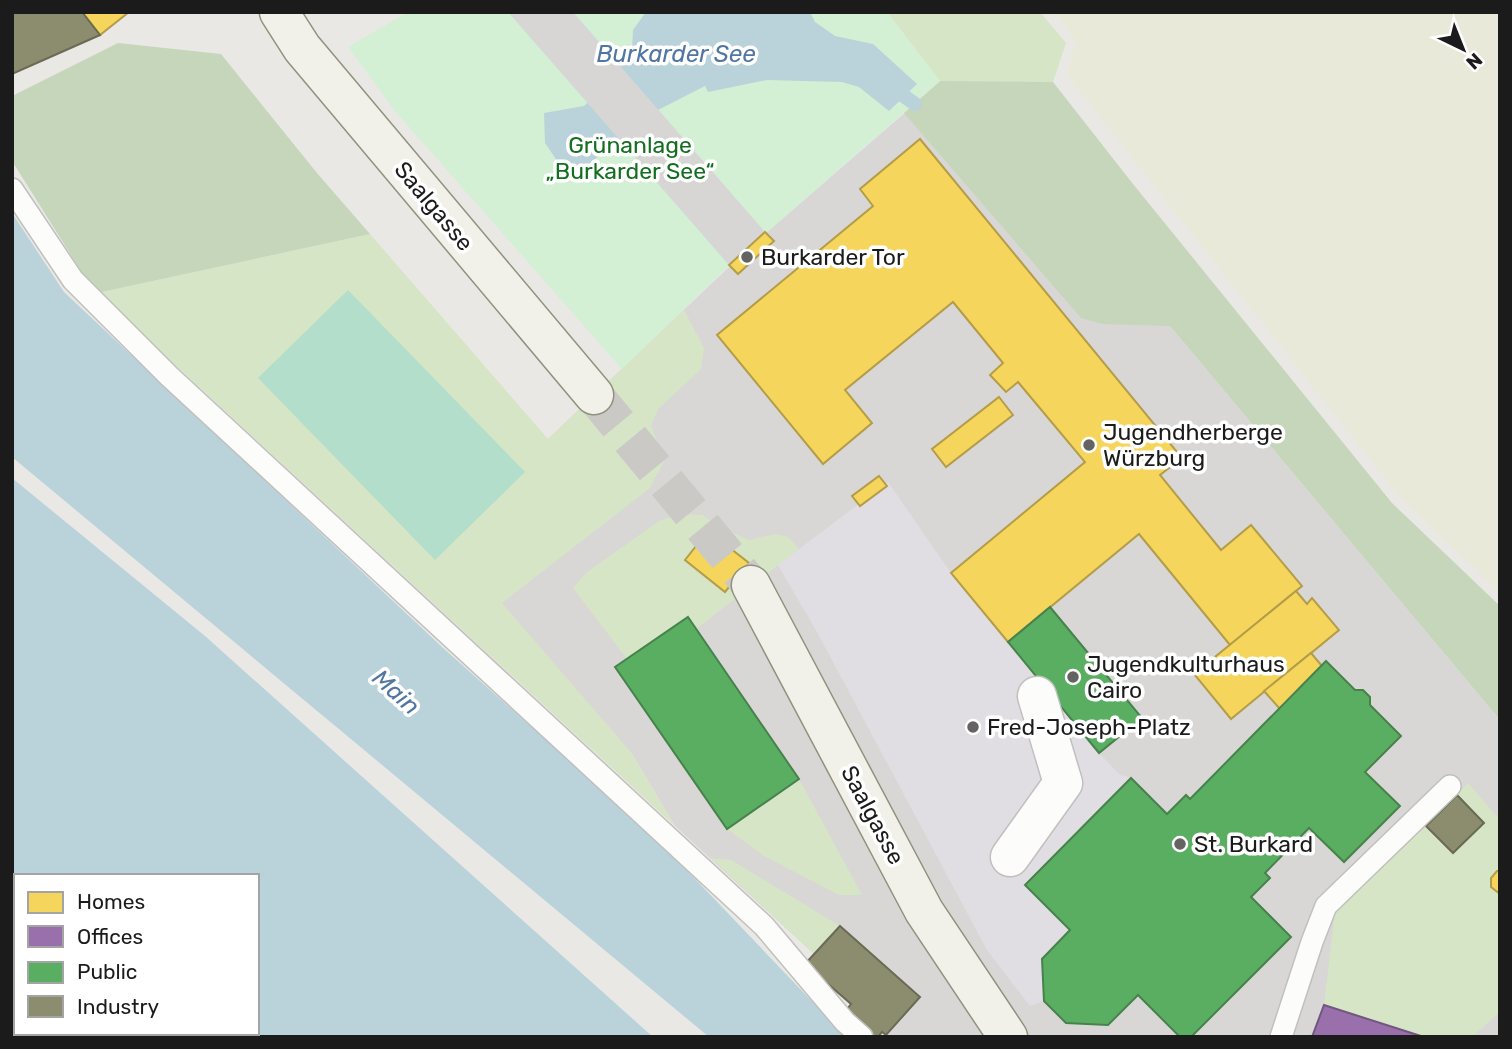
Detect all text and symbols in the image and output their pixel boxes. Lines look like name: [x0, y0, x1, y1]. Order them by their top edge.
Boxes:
north arrow: [1428, 14, 1498, 84]
water label: Burkarder See: [596, 40, 756, 68]
text: N: [1461, 48, 1487, 74]
park label: Grünanlage „Burkarder See“: [546, 131, 714, 185]
street label: Saalgasse: [389, 156, 479, 256]
place label: Burkarder Tor: [761, 243, 905, 271]
marker: Burkarder Tor: [739, 249, 755, 265]
place label: Jugendherberge Würzburg: [1103, 418, 1283, 472]
marker: Jugendherberge Würzburg: [1081, 437, 1097, 453]
place label: Jugendkulturhaus Cairo: [1087, 650, 1285, 704]
water label: Main: [367, 664, 425, 720]
marker: Jugendkulturhaus Cairo: [1065, 669, 1081, 685]
place label: Fred-Joseph-Platz: [987, 713, 1191, 741]
marker: Fred-Joseph-Platz: [965, 719, 981, 735]
street label: Saalgasse: [835, 761, 911, 869]
place label: St. Burkard: [1194, 830, 1313, 858]
marker: St. Burkard: [1172, 836, 1188, 852]
legend: [14, 874, 259, 1035]
text: Homes: [77, 889, 145, 914]
text: Offices: [77, 924, 143, 949]
text: Public: [77, 959, 137, 984]
text: Industry: [77, 994, 159, 1019]

